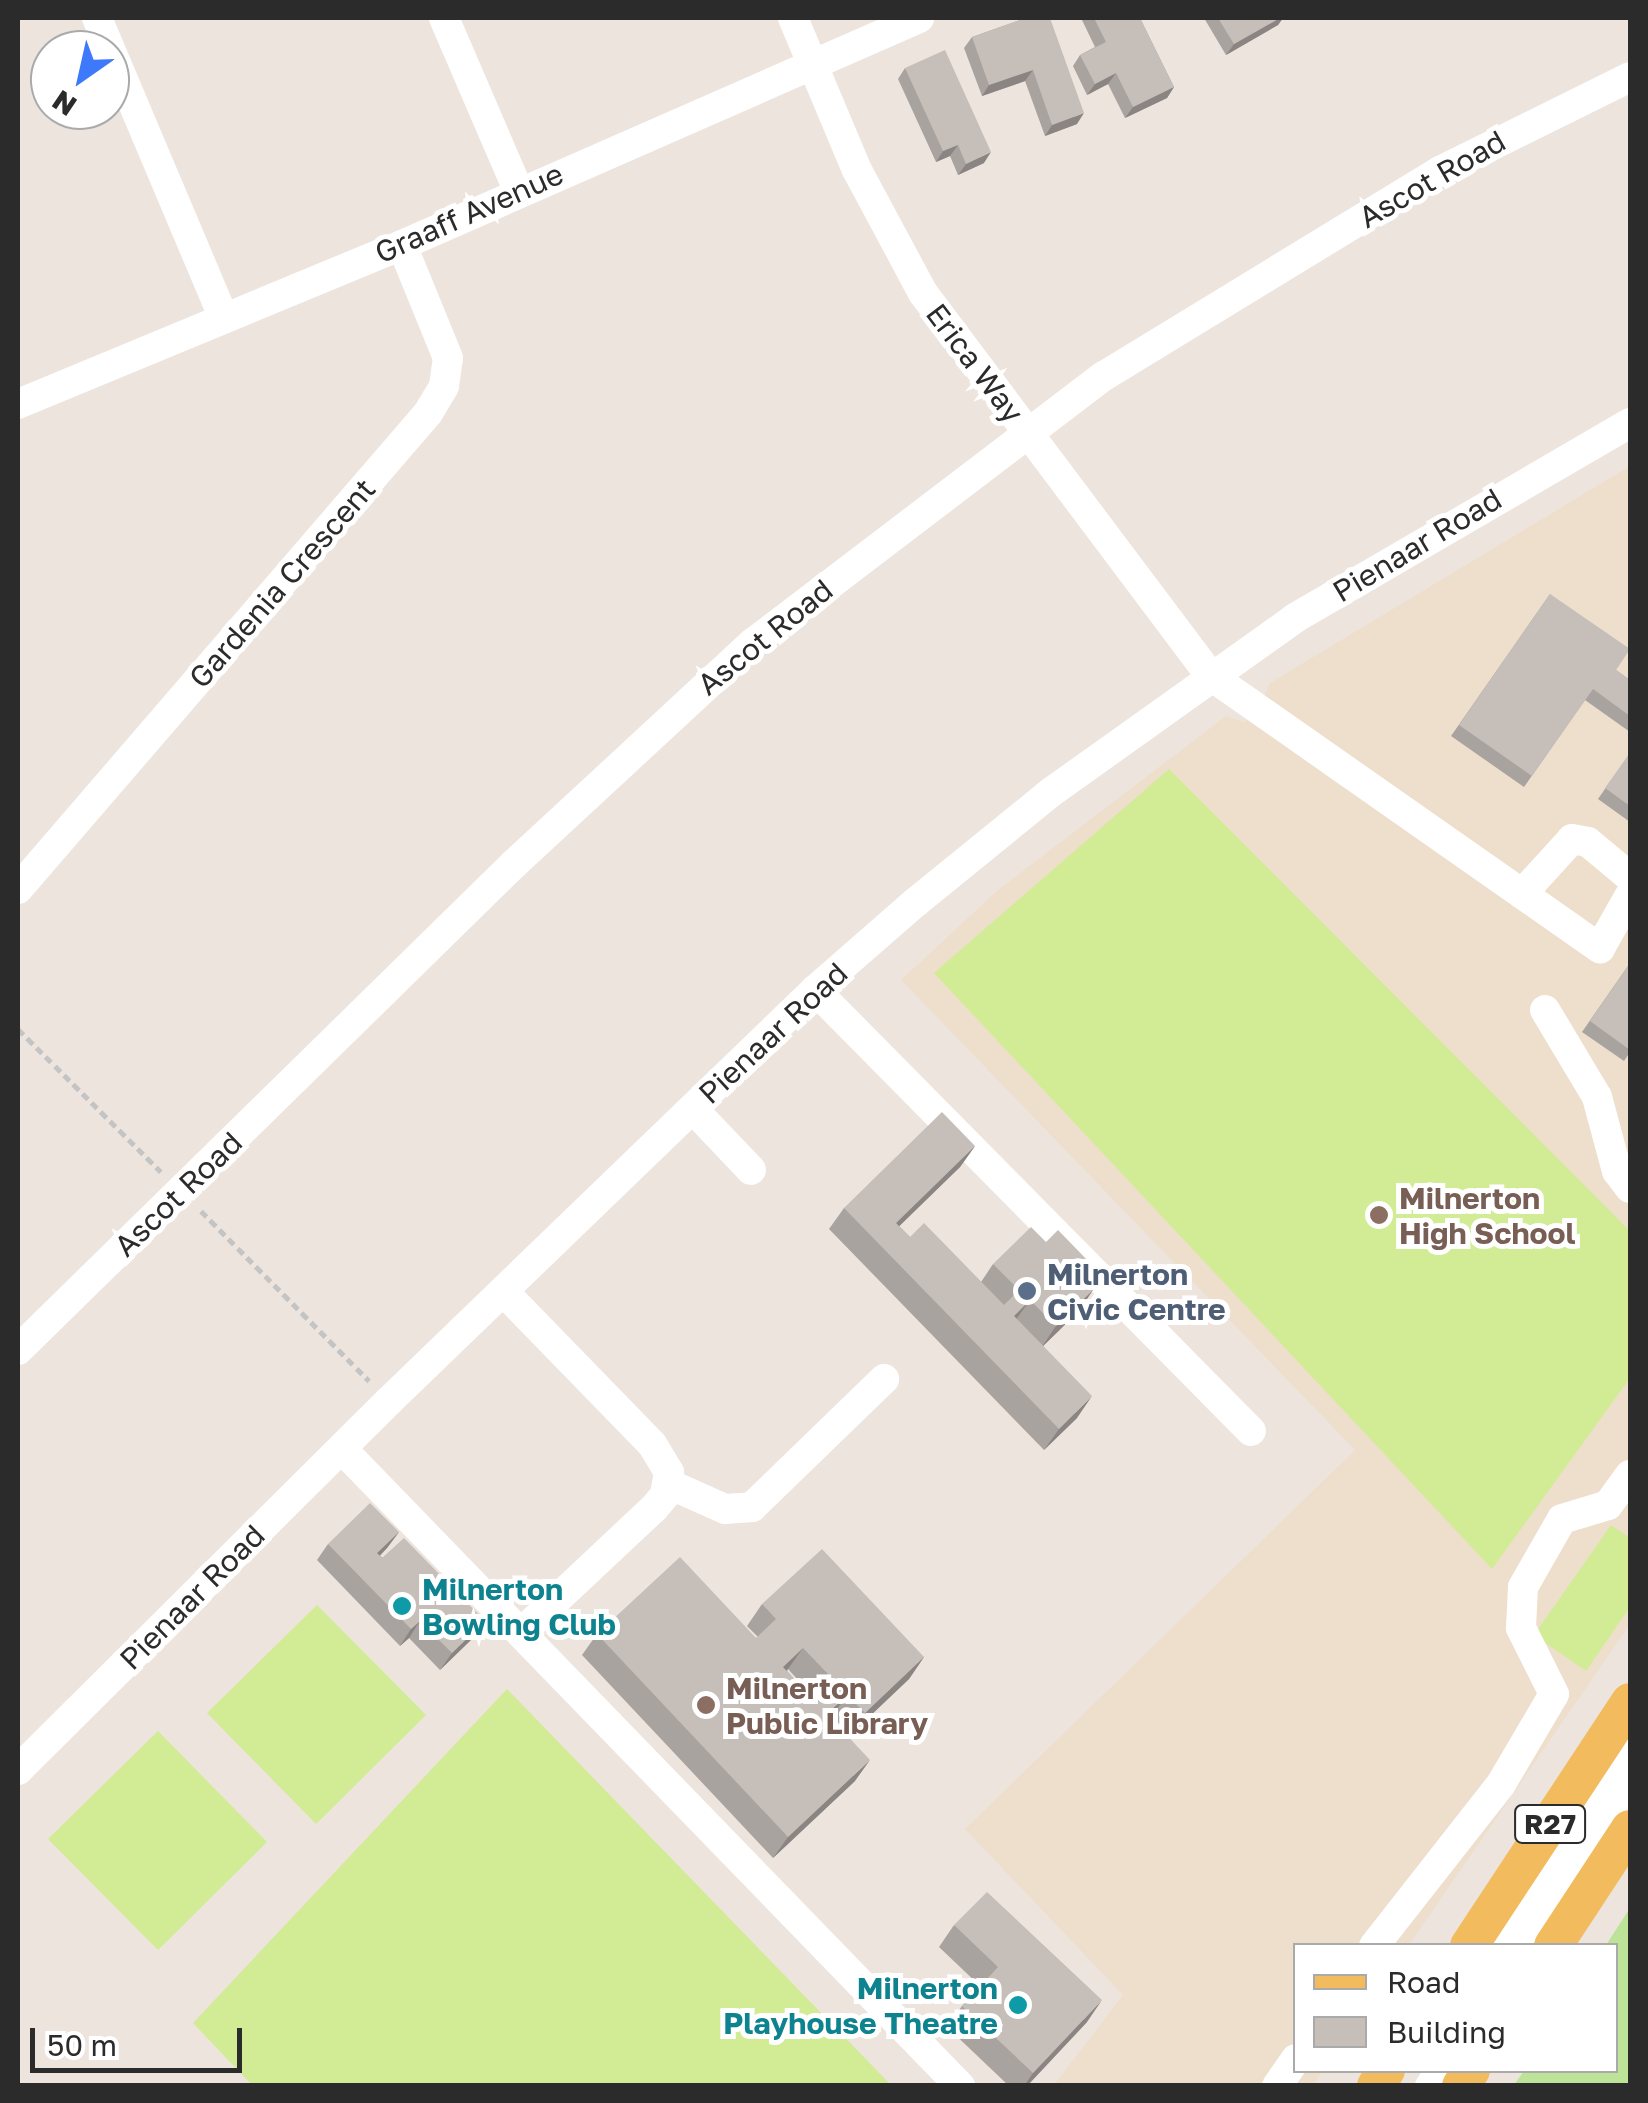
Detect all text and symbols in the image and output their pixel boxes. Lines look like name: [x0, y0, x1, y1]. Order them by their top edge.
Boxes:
north arrow: [30, 30, 130, 130]
text: N: [46, 84, 82, 123]
street label: Ascot Road: [1352, 123, 1512, 235]
street label: Graaff Avenue: [369, 155, 569, 271]
street label: Erica Way: [919, 296, 1031, 430]
street label: Gardenia Crescent: [181, 471, 383, 695]
street label: Pienaar Road: [1326, 481, 1508, 609]
street label: Ascot Road: [690, 572, 840, 702]
street label: Pienaar Road: [691, 955, 855, 1111]
street label: Ascot Road: [107, 1124, 249, 1264]
place label: Milnerton High School: [1399, 1180, 1576, 1250]
marker: Milnerton High School: [1368, 1204, 1390, 1226]
place label: Milnerton Civic Centre: [1047, 1256, 1226, 1326]
marker: Milnerton Civic Centre: [1016, 1280, 1038, 1302]
street label: Pienaar Road: [112, 1517, 272, 1677]
place label: Milnerton Bowling Club: [422, 1571, 616, 1642]
marker: Milnerton Bowling Club: [391, 1595, 413, 1617]
place label: Milnerton Public Library: [726, 1670, 928, 1740]
marker: Milnerton Public Library: [695, 1694, 717, 1716]
road number: R27: [1512, 1801, 1588, 1847]
legend: [1293, 1943, 1618, 2073]
text: Road: [1387, 1964, 1461, 2000]
place label: Milnerton Playhouse Theatre: [723, 1970, 998, 2040]
marker: Milnerton Playhouse Theatre: [1007, 1994, 1029, 2016]
scale bar: [35, 2008, 248, 2070]
text: Building: [1387, 2014, 1506, 2050]
text: 50 m: [47, 2027, 117, 2063]

